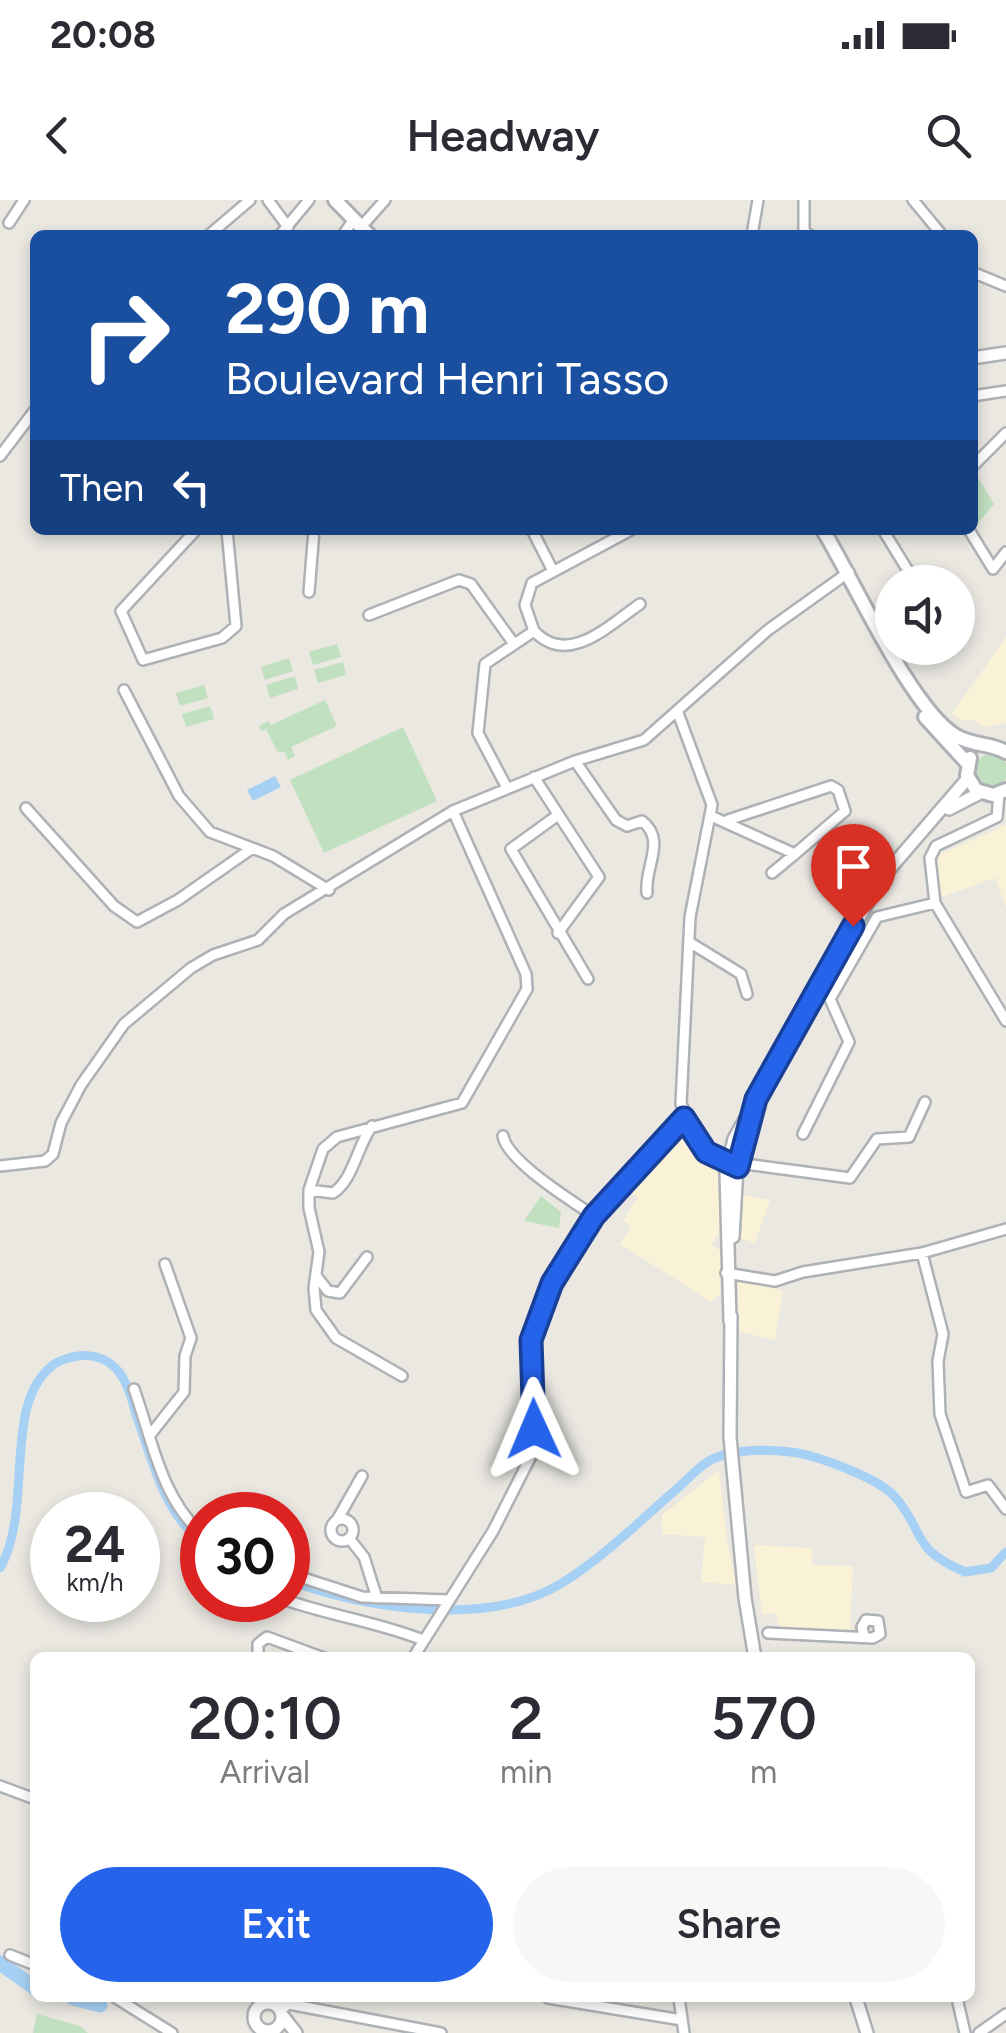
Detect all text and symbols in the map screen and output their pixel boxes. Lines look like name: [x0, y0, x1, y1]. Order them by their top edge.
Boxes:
text: 20:08: [50, 12, 156, 58]
icon: back: [30, 108, 85, 163]
text: Headway: [407, 108, 599, 162]
icon: search: [921, 108, 976, 163]
text: 290 m: [225, 266, 429, 351]
icon: right: [60, 270, 190, 400]
text: Boulevard Henri Tasso: [225, 351, 669, 405]
icon: left: [164, 460, 219, 515]
text: Then: [60, 465, 144, 511]
map controls: [875, 565, 975, 665]
button: sound: [875, 565, 975, 665]
pin: [811, 824, 896, 927]
icon: arrive: [826, 839, 881, 894]
position arrow: [482, 1377, 586, 1481]
speed limit sign: 30: [180, 1492, 310, 1622]
text: 24: [65, 1514, 125, 1575]
text: km/h: [66, 1567, 124, 1597]
text: 20:10: [188, 1682, 342, 1754]
text: 2: [509, 1682, 543, 1754]
text: 570: [711, 1682, 817, 1754]
text: Arrival: [220, 1753, 310, 1791]
text: min: [500, 1753, 552, 1791]
text: m: [750, 1753, 777, 1791]
button: Exit: [60, 1867, 493, 1982]
button: Share: [513, 1867, 945, 1982]

